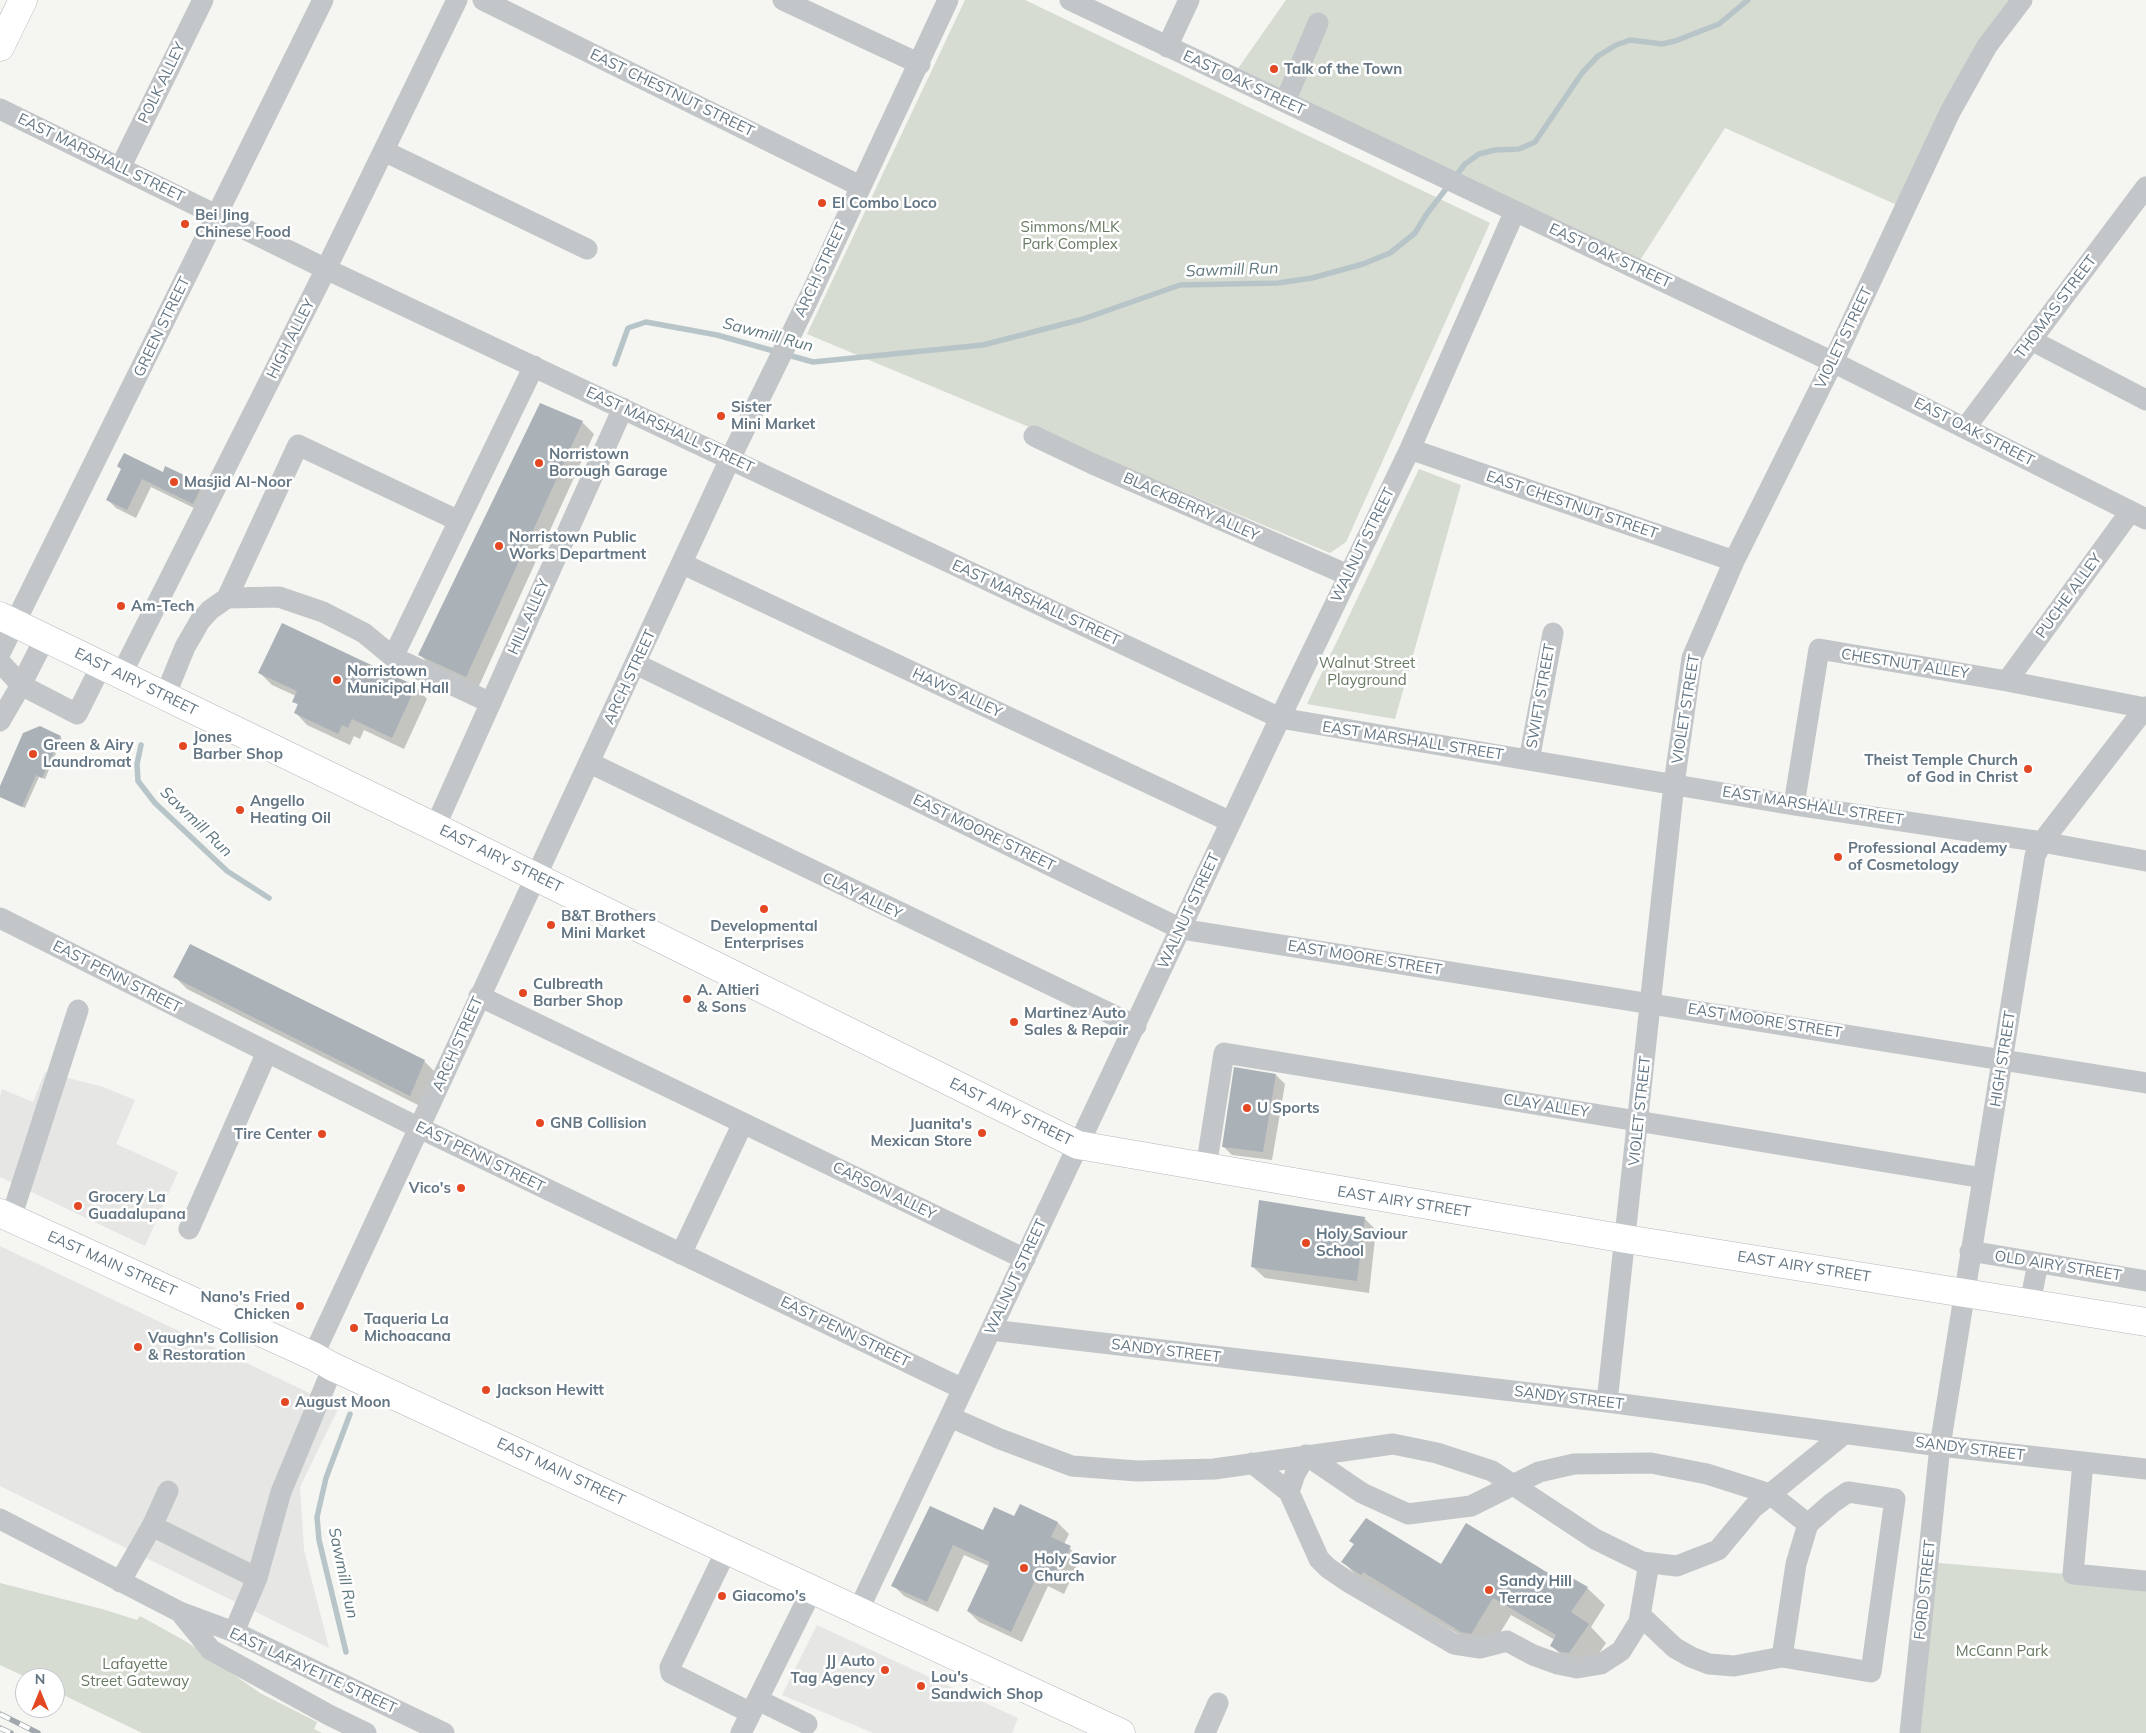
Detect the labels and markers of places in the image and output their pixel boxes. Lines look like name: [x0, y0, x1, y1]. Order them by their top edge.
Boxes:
place label: Talk of the Town: [1284, 60, 1402, 78]
marker: Talk of the Town: [1268, 63, 1280, 75]
place label: El Combo Loco: [832, 194, 937, 212]
marker: El Combo Loco: [816, 197, 828, 209]
place label: Bei Jing Chinese Food: [195, 206, 291, 241]
marker: Bei Jing Chinese Food: [179, 218, 191, 230]
place label: Sister Mini Market: [731, 398, 815, 433]
marker: Sister Mini Market: [715, 410, 727, 422]
place label: Norristown Borough Garage: [549, 445, 667, 480]
marker: Norristown Borough Garage: [533, 457, 545, 469]
place label: Masjid Al-Noor: [184, 473, 292, 491]
marker: Masjid Al-Noor: [168, 476, 180, 488]
place label: Norristown Public Works Department: [509, 528, 646, 563]
marker: Norristown Public Works Department: [493, 540, 505, 552]
place label: Am-Tech: [131, 597, 195, 615]
marker: Am-Tech: [115, 600, 127, 612]
place label: Norristown Municipal Hall: [347, 662, 449, 697]
marker: Norristown Municipal Hall: [331, 674, 343, 686]
place label: Jones Barber Shop: [193, 728, 283, 763]
place label: Green & Airy Laundromat: [43, 736, 134, 771]
marker: Jones Barber Shop: [177, 740, 189, 752]
marker: Green & Airy Laundromat: [27, 748, 39, 760]
place label: Theist Temple Church of God in Christ: [1864, 751, 2018, 786]
marker: Theist Temple Church of God in Christ: [2022, 763, 2034, 775]
place label: Angello Heating Oil: [250, 792, 331, 827]
marker: Angello Heating Oil: [234, 804, 246, 816]
place label: Professional Academy of Cosmetology: [1848, 839, 2007, 874]
marker: Professional Academy of Cosmetology: [1832, 851, 1844, 863]
marker: Developmental Enterprises: [758, 903, 770, 915]
place label: B&T Brothers Mini Market: [561, 907, 656, 942]
place label: Developmental Enterprises: [710, 917, 818, 952]
marker: B&T Brothers Mini Market: [545, 919, 557, 931]
place label: Culbreath Barber Shop: [533, 975, 623, 1010]
place label: A. Altieri & Sons: [697, 981, 759, 1016]
marker: Culbreath Barber Shop: [517, 987, 529, 999]
marker: A. Altieri & Sons: [681, 993, 693, 1005]
place label: Martinez Auto Sales & Repair: [1024, 1004, 1128, 1039]
marker: Martinez Auto Sales & Repair: [1008, 1016, 1020, 1028]
place label: U Sports: [1257, 1099, 1320, 1117]
marker: U Sports: [1241, 1102, 1253, 1114]
place label: GNB Collision: [550, 1114, 647, 1132]
place label: Juanita's Mexican Store: [871, 1115, 972, 1150]
marker: GNB Collision: [534, 1117, 546, 1129]
place label: Tire Center: [234, 1125, 312, 1143]
marker: Juanita's Mexican Store: [976, 1127, 988, 1139]
marker: Tire Center: [316, 1128, 328, 1140]
place label: Vico's: [409, 1179, 451, 1197]
marker: Vico's: [455, 1182, 467, 1194]
place label: Grocery La Guadalupana: [88, 1188, 186, 1223]
marker: Grocery La Guadalupana: [72, 1200, 84, 1212]
place label: Holy Saviour School: [1316, 1225, 1407, 1260]
marker: Holy Saviour School: [1300, 1237, 1312, 1249]
place label: Nano's Fried Chicken: [200, 1288, 290, 1323]
marker: Nano's Fried Chicken: [294, 1300, 306, 1312]
place label: Taqueria La Michoacana: [364, 1310, 451, 1345]
marker: Taqueria La Michoacana: [348, 1322, 360, 1334]
place label: Vaughn's Collision & Restoration: [148, 1329, 279, 1364]
marker: Vaughn's Collision & Restoration: [132, 1341, 144, 1353]
place label: Jackson Hewitt: [496, 1381, 604, 1399]
marker: Jackson Hewitt: [480, 1384, 492, 1396]
place label: August Moon: [295, 1393, 391, 1411]
marker: August Moon: [279, 1396, 291, 1408]
place label: Holy Savior Church: [1034, 1550, 1116, 1585]
marker: Holy Savior Church: [1018, 1562, 1030, 1574]
place label: Sandy Hill Terrace: [1499, 1572, 1572, 1607]
marker: Sandy Hill Terrace: [1483, 1584, 1495, 1596]
place label: Giacomo's: [732, 1587, 806, 1605]
marker: Giacomo's: [716, 1590, 728, 1602]
place label: JJ Auto Tag Agency: [791, 1652, 875, 1687]
marker: JJ Auto Tag Agency: [879, 1664, 891, 1676]
place label: Lou's Sandwich Shop: [931, 1668, 1043, 1703]
marker: Lou's Sandwich Shop: [915, 1680, 927, 1692]

